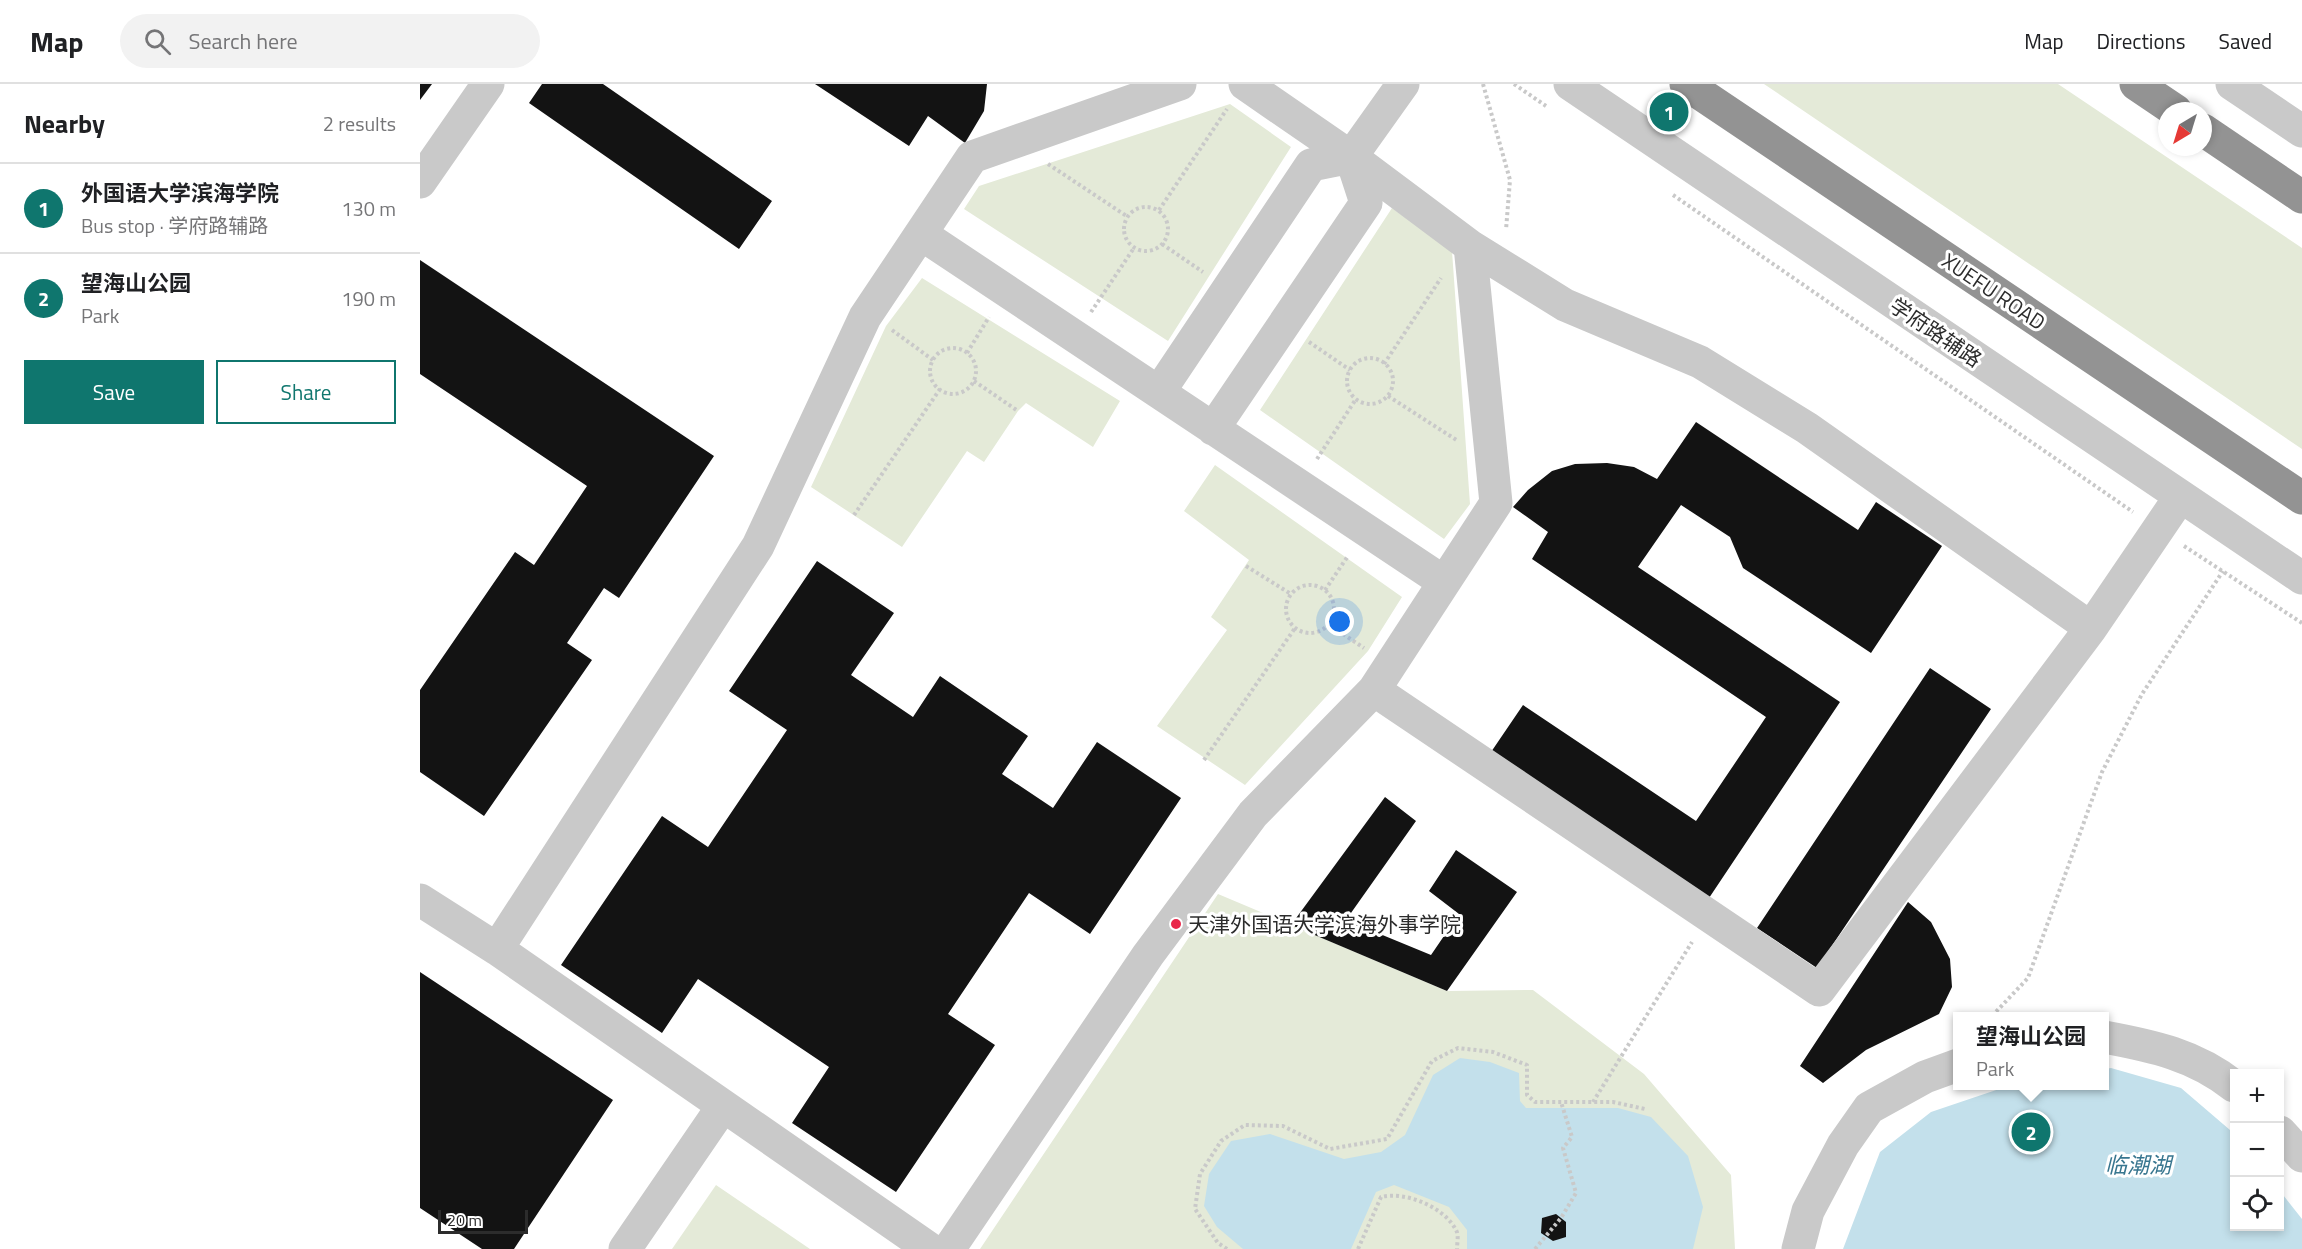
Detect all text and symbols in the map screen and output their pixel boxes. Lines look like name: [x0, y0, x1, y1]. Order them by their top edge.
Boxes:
search box: [120, 14, 540, 68]
text: Map: [30, 20, 84, 63]
text: Search here: [189, 24, 298, 58]
icon: search: [141, 25, 174, 58]
text: Map: [2024, 25, 2064, 57]
text: Directions: [2097, 25, 2186, 57]
text: Saved: [2219, 25, 2272, 57]
pin: 1: [1650, 90, 1688, 135]
north arrow: [2158, 102, 2212, 156]
text: Nearby: [24, 104, 105, 143]
text: 2 results: [323, 108, 396, 139]
text: 外国语大学滨海学院: [81, 176, 279, 210]
text: 1: [38, 193, 49, 224]
text: 130 m: [341, 193, 396, 224]
text: Bus stop · 学府路辅路: [81, 210, 268, 241]
street label: XUEFU ROAD: [1936, 245, 2052, 337]
text: 望海山公园: [81, 266, 191, 300]
text: 2: [38, 283, 49, 314]
text: 190 m: [341, 283, 396, 314]
street label: 学府路辅路: [1884, 289, 1988, 375]
text: Park: [81, 300, 119, 331]
button: Save: [24, 360, 204, 424]
button: Share: [216, 360, 396, 424]
your location: [1325, 607, 1354, 636]
place label: 天津外国语大学滨海外事学院: [1188, 908, 1461, 940]
marker: 天津外国语大学滨海外事学院: [1169, 917, 1183, 931]
popup: [1953, 1012, 2109, 1090]
text: 望海山公园: [1976, 1019, 2086, 1053]
text: Park: [1976, 1053, 2014, 1084]
map controls: [2230, 1069, 2284, 1231]
button: +: [2230, 1069, 2284, 1123]
pin: 2: [2012, 1110, 2050, 1154]
button: −: [2230, 1123, 2284, 1177]
water label: 临潮湖: [2105, 1148, 2174, 1182]
button: locate: [2230, 1177, 2284, 1231]
scale bar: [438, 1207, 528, 1234]
text: 20 m: [447, 1208, 482, 1232]

